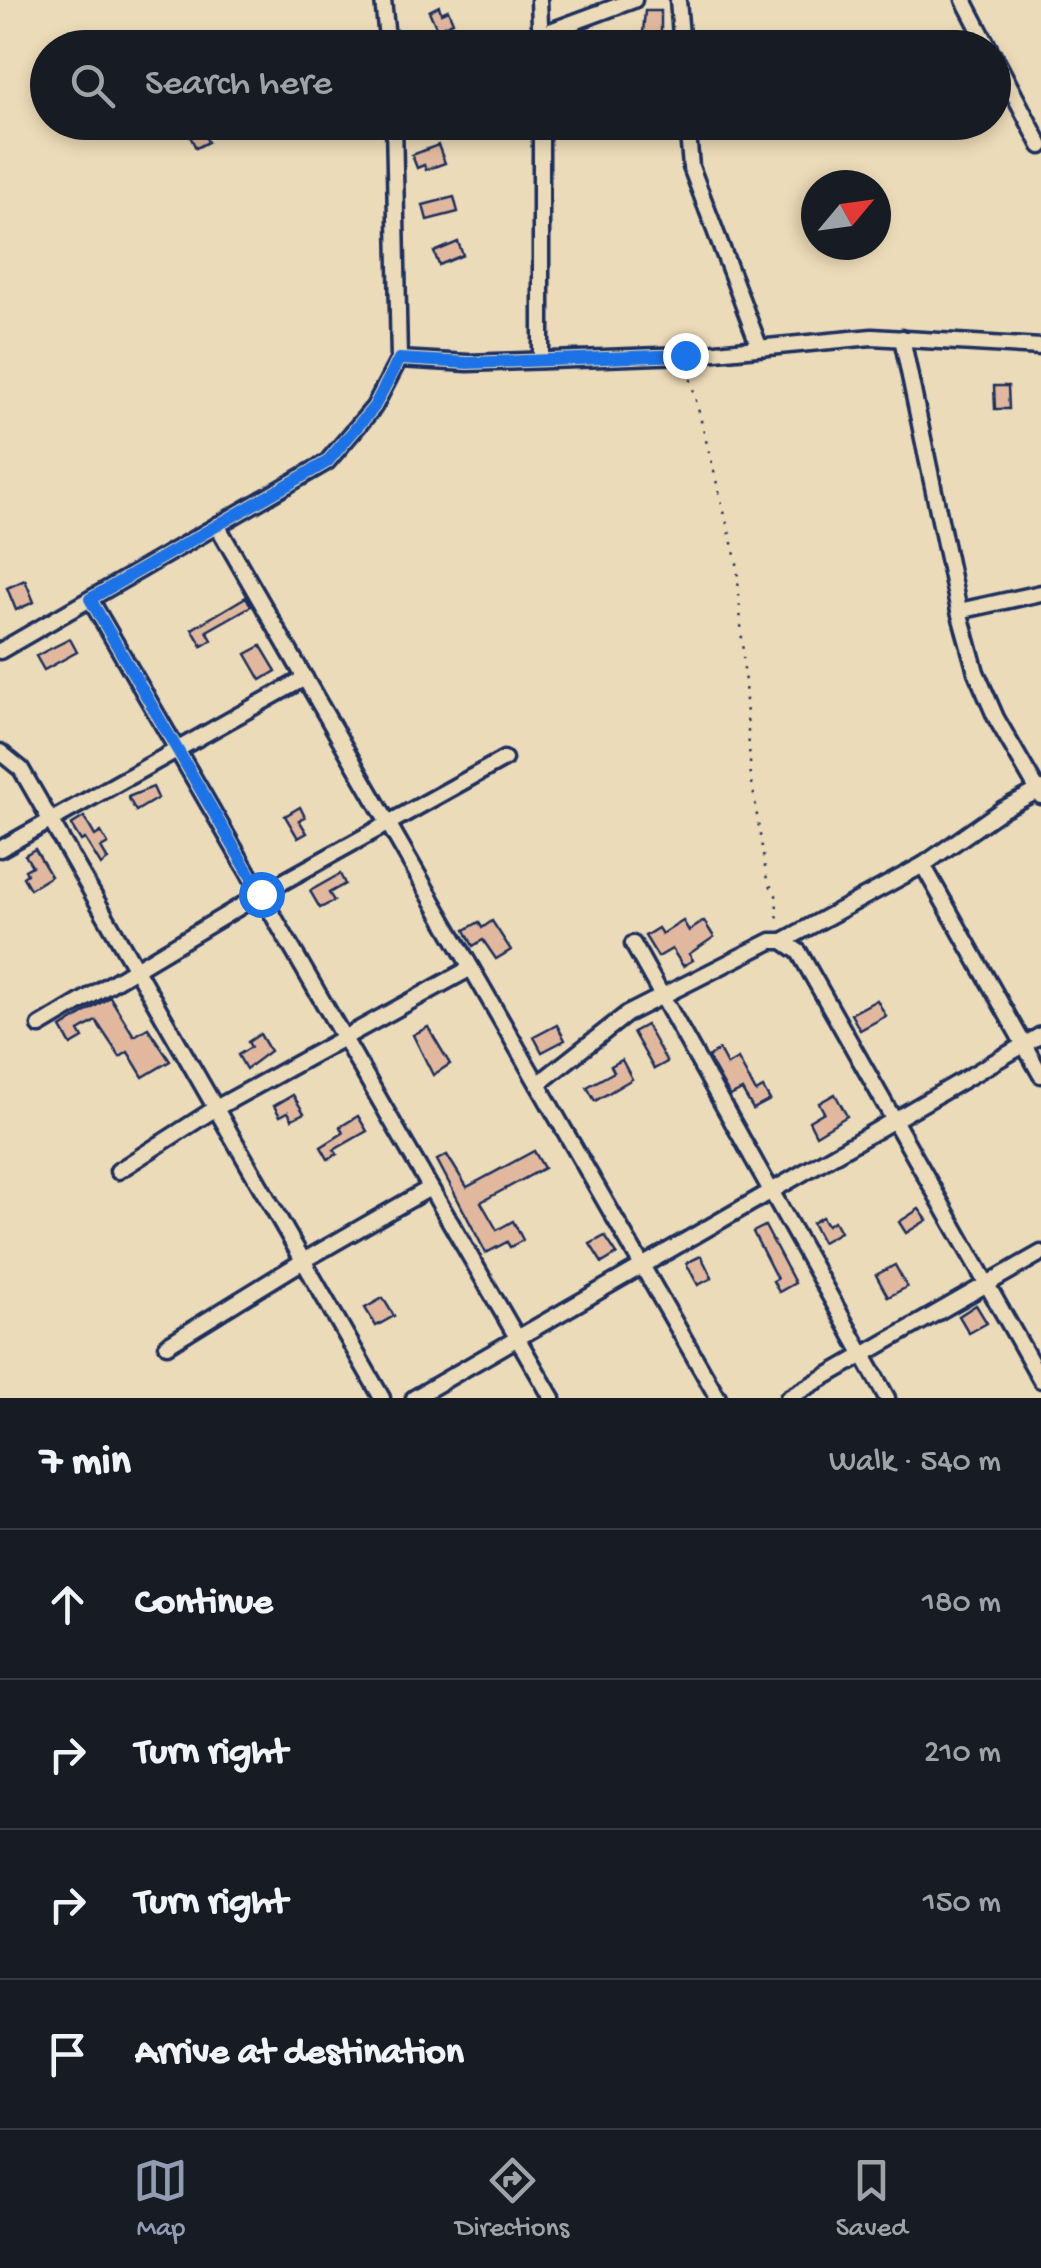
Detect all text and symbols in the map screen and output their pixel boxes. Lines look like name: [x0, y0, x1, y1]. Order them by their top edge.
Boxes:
search box: [30, 30, 1011, 140]
icon: search: [65, 58, 120, 113]
text: Search here: [145, 63, 332, 107]
north arrow: [801, 170, 891, 260]
route end: [663, 333, 709, 379]
route start: [239, 872, 285, 918]
text: 7 min: [40, 1439, 131, 1488]
text: Walk · 540 m: [829, 1444, 1001, 1482]
icon: ahead: [40, 1577, 95, 1632]
text: Continue: [135, 1582, 273, 1626]
text: 180 m: [922, 1585, 1001, 1623]
icon: right: [40, 1727, 95, 1782]
text: Turn right: [135, 1732, 287, 1776]
text: 210 m: [924, 1735, 1001, 1773]
icon: right: [40, 1877, 95, 1932]
text: Turn right: [135, 1882, 287, 1926]
text: 150 m: [923, 1885, 1001, 1923]
icon: arrive: [40, 2027, 95, 2082]
text: Arrive at destination: [135, 2032, 464, 2076]
tab: Map: [133, 2153, 188, 2246]
tab: Directions: [455, 2153, 569, 2246]
tab: Saved: [836, 2153, 908, 2246]

